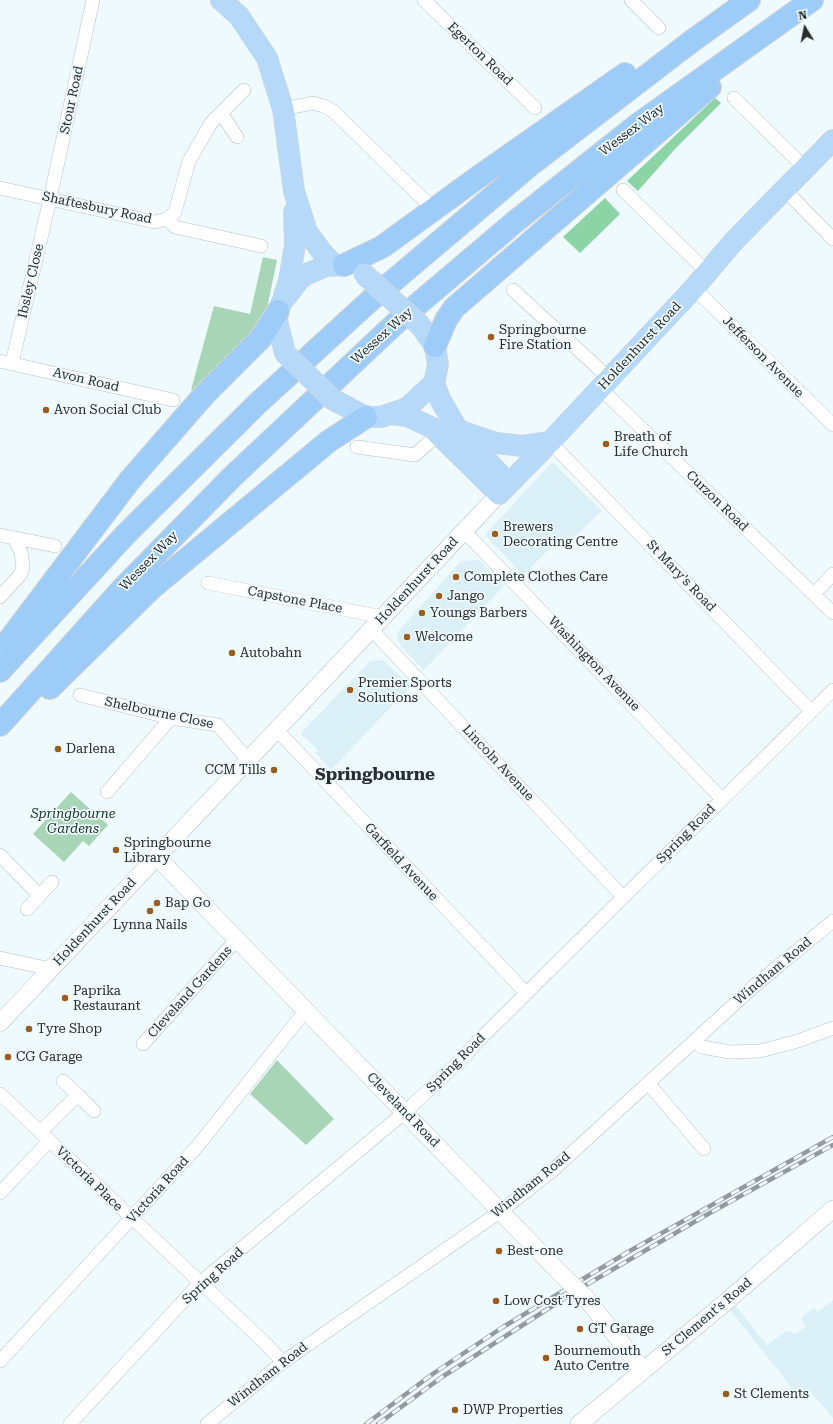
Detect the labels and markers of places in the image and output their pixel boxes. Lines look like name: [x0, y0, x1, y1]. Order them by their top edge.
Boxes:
place label: Springbourne Fire Station: [499, 322, 586, 353]
marker: Springbourne Fire Station: [486, 332, 496, 342]
place label: Avon Social Club: [54, 402, 161, 418]
marker: Avon Social Club: [41, 405, 51, 415]
place label: Breath of Life Church: [614, 429, 688, 460]
marker: Breath of Life Church: [601, 439, 611, 449]
place label: Brewers Decorating Centre: [503, 519, 618, 550]
marker: Brewers Decorating Centre: [490, 529, 500, 539]
place label: Complete Clothes Care: [464, 569, 608, 585]
marker: Complete Clothes Care: [451, 572, 461, 582]
place label: Jango: [447, 588, 484, 604]
marker: Jango: [434, 591, 444, 601]
place label: Youngs Barbers: [430, 605, 527, 621]
marker: Youngs Barbers: [417, 608, 427, 618]
place label: Welcome: [415, 629, 473, 645]
marker: Welcome: [402, 632, 412, 642]
place label: Autobahn: [240, 645, 302, 661]
marker: Autobahn: [227, 648, 237, 658]
place label: Premier Sports Solutions: [358, 675, 452, 706]
marker: Premier Sports Solutions: [345, 685, 355, 695]
place label: Darlena: [66, 741, 115, 757]
marker: Darlena: [53, 744, 63, 754]
place label: CCM Tills: [205, 762, 266, 778]
marker: CCM Tills: [269, 765, 279, 775]
place label: Springbourne Library: [124, 835, 211, 866]
marker: Springbourne Library: [111, 845, 121, 855]
place label: Bap Go: [165, 895, 211, 911]
marker: Bap Go: [152, 898, 162, 908]
marker: Lynna Nails: [145, 906, 155, 916]
place label: Lynna Nails: [113, 917, 187, 933]
place label: Paprika Restaurant: [73, 983, 141, 1014]
marker: Paprika Restaurant: [60, 993, 70, 1003]
place label: Tyre Shop: [37, 1021, 102, 1037]
marker: Tyre Shop: [24, 1024, 34, 1034]
place label: CG Garage: [16, 1049, 82, 1065]
marker: CG Garage: [3, 1052, 13, 1062]
place label: Best-one: [507, 1243, 563, 1259]
marker: Best-one: [494, 1246, 504, 1256]
place label: Low Cost Tyres: [504, 1293, 600, 1309]
marker: Low Cost Tyres: [491, 1296, 501, 1306]
place label: GT Garage: [588, 1321, 654, 1337]
marker: GT Garage: [575, 1324, 585, 1334]
place label: Bournemouth Auto Centre: [554, 1343, 641, 1374]
marker: Bournemouth Auto Centre: [541, 1353, 551, 1363]
place label: St Clements: [734, 1386, 809, 1402]
marker: St Clements: [721, 1389, 731, 1399]
place label: DWP Properties: [463, 1402, 563, 1418]
marker: DWP Properties: [450, 1405, 460, 1415]

